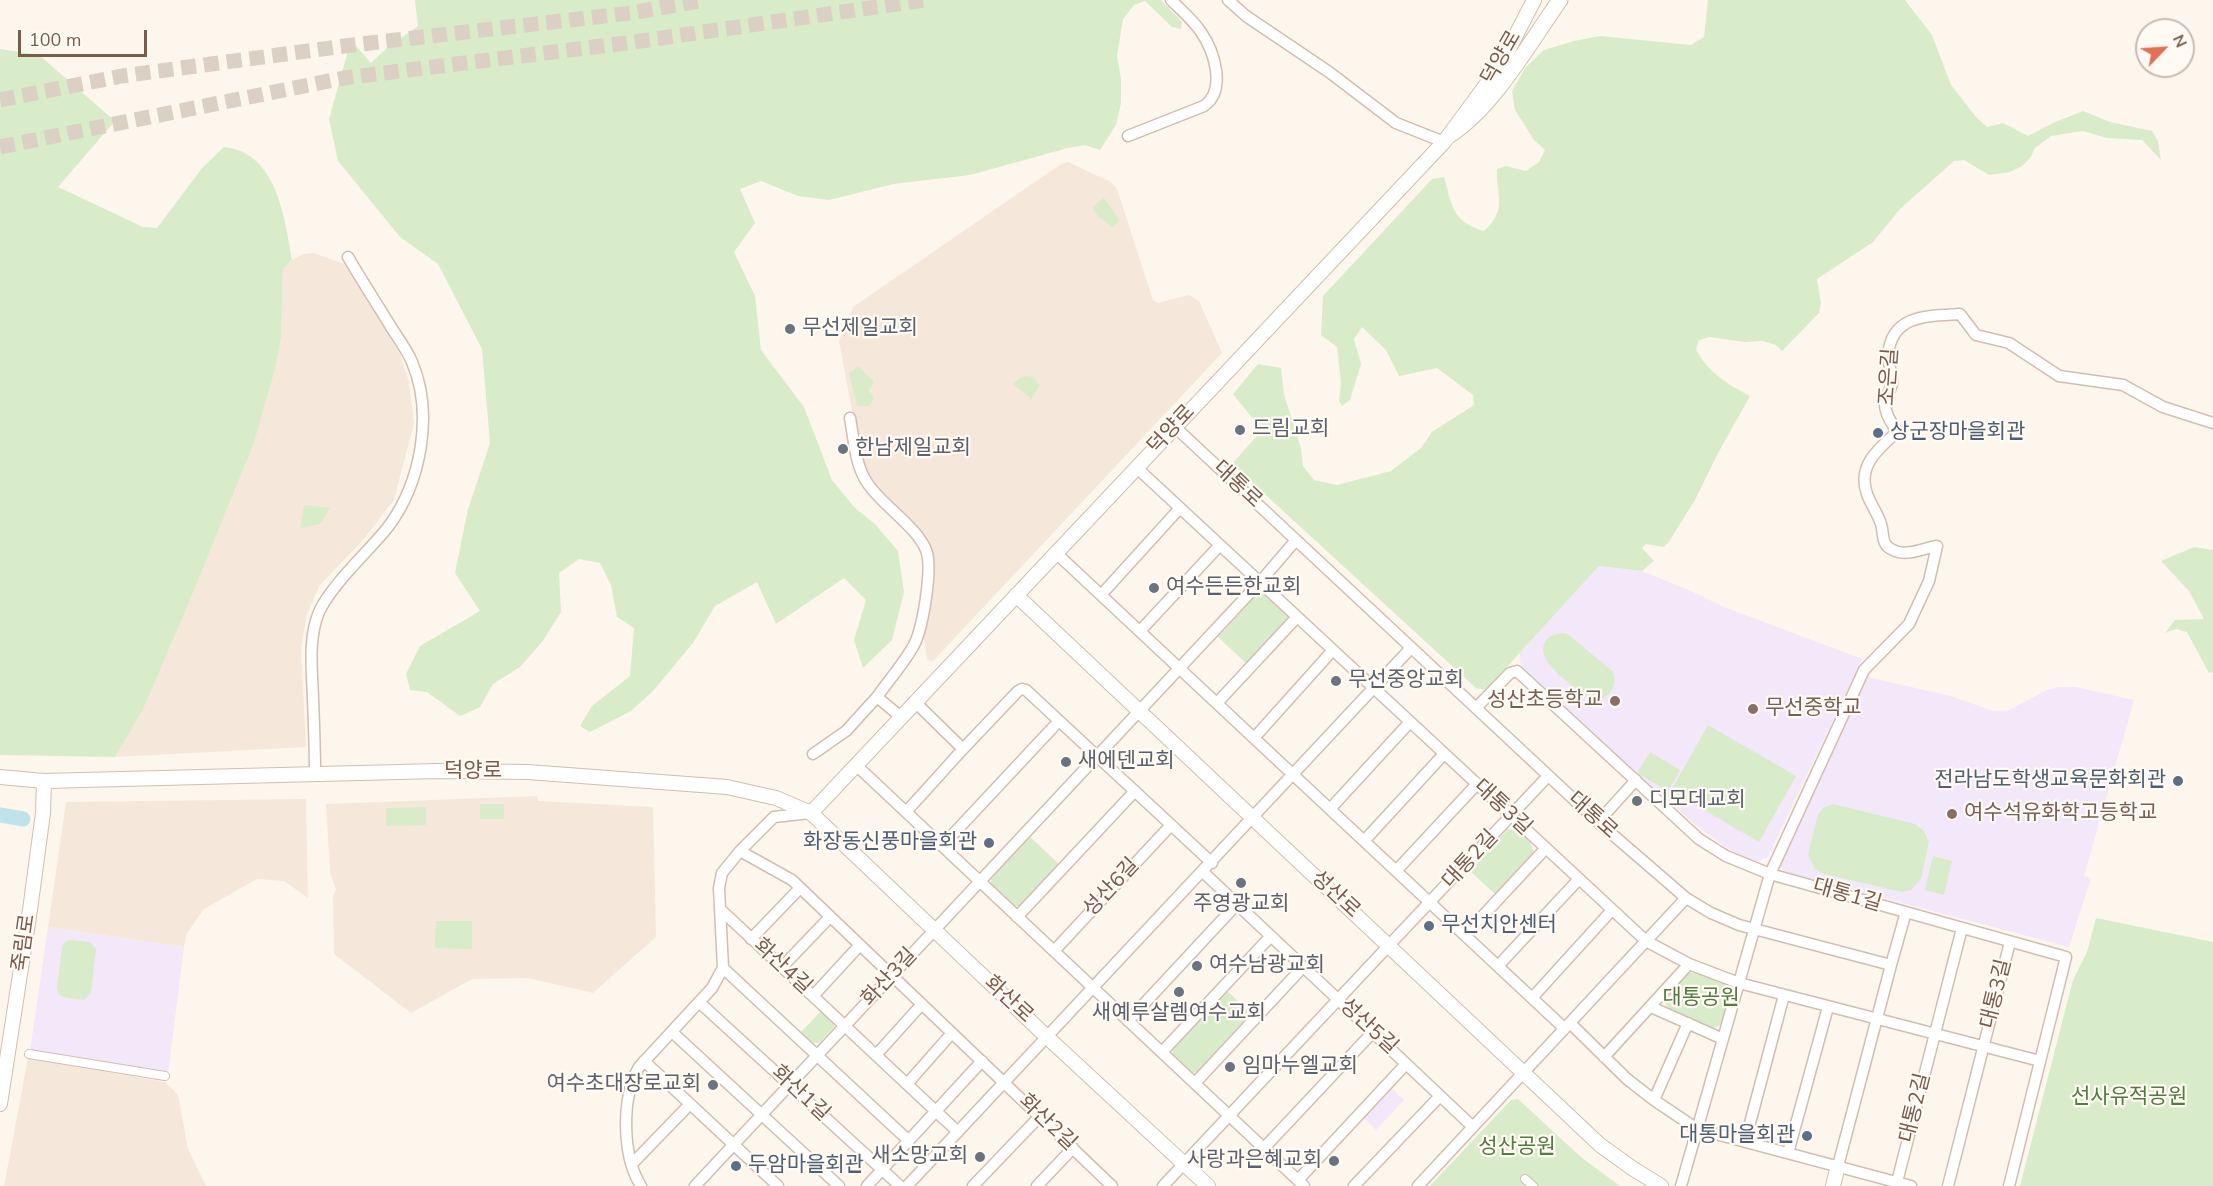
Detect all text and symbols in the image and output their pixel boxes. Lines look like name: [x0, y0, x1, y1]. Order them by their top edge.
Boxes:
scale bar: [21, 18, 150, 56]
north arrow: [2135, 18, 2195, 78]
street label: 덕양로: [1477, 27, 1527, 89]
text: 100 m: [29, 28, 81, 52]
text: N: [2167, 31, 2192, 51]
place label: 무선제일교회: [802, 316, 918, 342]
marker: 무선제일교회: [783, 322, 797, 336]
street label: 조은길: [1875, 347, 1905, 407]
street label: 덕양로: [1143, 400, 1201, 460]
place label: 드림교회: [1252, 417, 1329, 443]
place label: 상군장마을회관: [1890, 420, 2025, 446]
marker: 드림교회: [1233, 423, 1247, 437]
marker: 상군장마을회관: [1871, 426, 1885, 440]
place label: 한남제일교회: [855, 436, 971, 462]
marker: 한남제일교회: [836, 442, 850, 456]
street label: 대통로: [1207, 456, 1267, 514]
place label: 여수든든한교회: [1166, 575, 1301, 601]
marker: 여수든든한교회: [1147, 581, 1161, 595]
place label: 무선중앙교회: [1348, 668, 1464, 694]
marker: 무선중앙교회: [1329, 674, 1343, 688]
place label: 성산초등학교: [1487, 688, 1603, 714]
marker: 성산초등학교: [1608, 694, 1622, 708]
place label: 무선중학교: [1765, 696, 1862, 722]
marker: 무선중학교: [1746, 702, 1760, 716]
place label: 새에덴교회: [1078, 749, 1175, 775]
marker: 새에덴교회: [1059, 755, 1073, 769]
street label: 덕양로: [444, 759, 502, 785]
place label: 전라남도학생교육문화회관: [1934, 768, 2166, 794]
marker: 전라남도학생교육문화회관: [2171, 774, 2185, 788]
street label: 대통3길: [1468, 775, 1536, 841]
street label: 대통로: [1562, 787, 1622, 845]
place label: 디모데교회: [1649, 788, 1746, 814]
marker: 디모데교회: [1630, 794, 1644, 808]
place label: 여수석유화학고등학교: [1964, 801, 2157, 827]
marker: 여수석유화학고등학교: [1945, 807, 1959, 821]
street label: 대통2길: [1438, 826, 1504, 894]
place label: 화장동신풍마을회관: [803, 830, 977, 856]
marker: 화장동신풍마을회관: [982, 836, 996, 850]
street label: 성산6길: [1079, 854, 1145, 922]
street label: 성산로: [1305, 866, 1365, 924]
street label: 대통1길: [1810, 874, 1884, 918]
marker: 주영광교회: [1234, 876, 1248, 890]
place label: 주영광교회: [1193, 892, 1289, 918]
street label: 죽림로: [8, 913, 42, 973]
place label: 무선치안센터: [1441, 913, 1557, 939]
marker: 무선치안센터: [1422, 919, 1436, 933]
street label: 화산4길: [748, 934, 816, 1000]
street label: 화산3길: [857, 944, 923, 1012]
place label: 여수남광교회: [1209, 953, 1325, 979]
street label: 대통3길: [1976, 957, 2018, 1031]
marker: 여수남광교회: [1190, 959, 1204, 973]
street label: 화산로: [978, 971, 1038, 1029]
marker: 새예루살렘여수교회: [1172, 985, 1186, 999]
park label: 대통공원: [1662, 986, 1740, 1012]
street label: 성산5길: [1334, 994, 1402, 1060]
place label: 새예루살렘여수교회: [1092, 1001, 1266, 1027]
place label: 임마누엘교회: [1242, 1054, 1358, 1080]
marker: 임마누엘교회: [1223, 1060, 1237, 1074]
street label: 화산1길: [766, 1061, 834, 1127]
street label: 대통2길: [1895, 1071, 1937, 1145]
place label: 여수초대장로교회: [546, 1072, 701, 1098]
marker: 여수초대장로교회: [706, 1078, 720, 1092]
park label: 선사유적공원: [2071, 1085, 2187, 1111]
street label: 화산2길: [1013, 1089, 1081, 1157]
place label: 대통마을회관: [1679, 1123, 1795, 1149]
marker: 대통마을회관: [1800, 1129, 1814, 1143]
park label: 성산공원: [1478, 1135, 1556, 1161]
place label: 새소망교회: [871, 1144, 968, 1170]
place label: 사랑과은혜교회: [1187, 1148, 1322, 1174]
marker: 새소망교회: [973, 1150, 987, 1164]
place label: 두암마을회관: [748, 1153, 864, 1179]
marker: 사랑과은혜교회: [1327, 1154, 1341, 1168]
marker: 두암마을회관: [729, 1159, 743, 1173]

